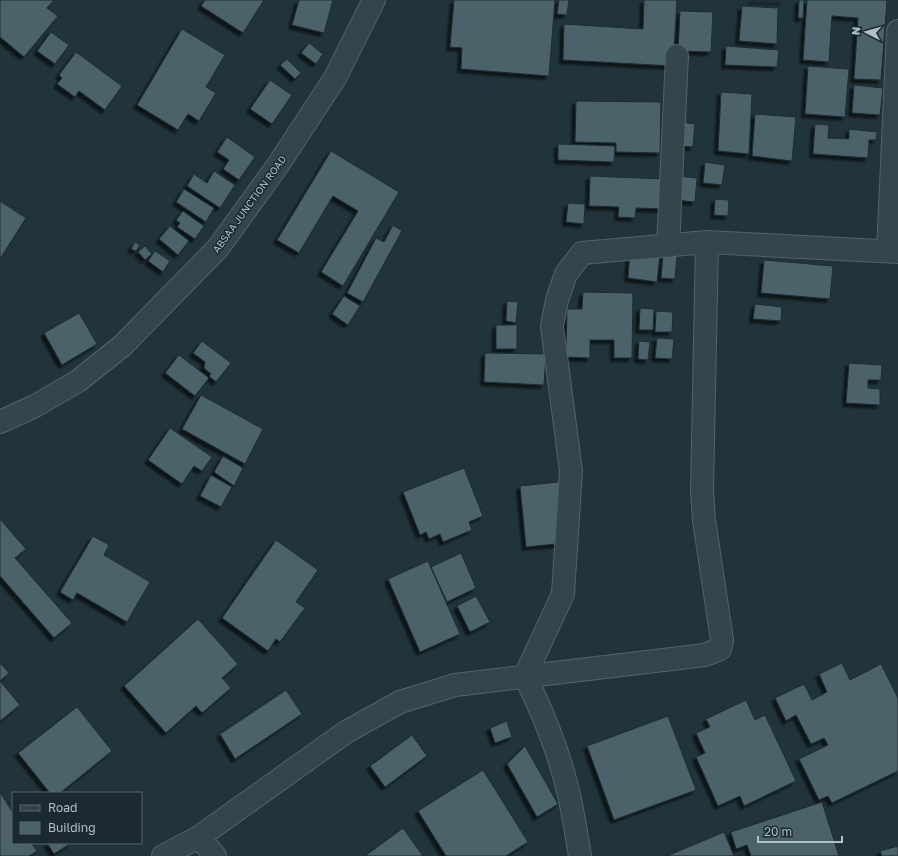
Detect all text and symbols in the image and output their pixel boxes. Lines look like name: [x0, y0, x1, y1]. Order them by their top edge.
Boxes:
north arrow: [846, 12, 886, 52]
text: N: [849, 26, 862, 36]
street label: ABSAA JUNCTION ROAD: [210, 153, 288, 255]
legend: [12, 792, 142, 844]
text: Road: [48, 800, 77, 815]
scale bar: [758, 818, 842, 844]
text: Building: [48, 820, 96, 835]
text: 20 m: [764, 824, 792, 839]

